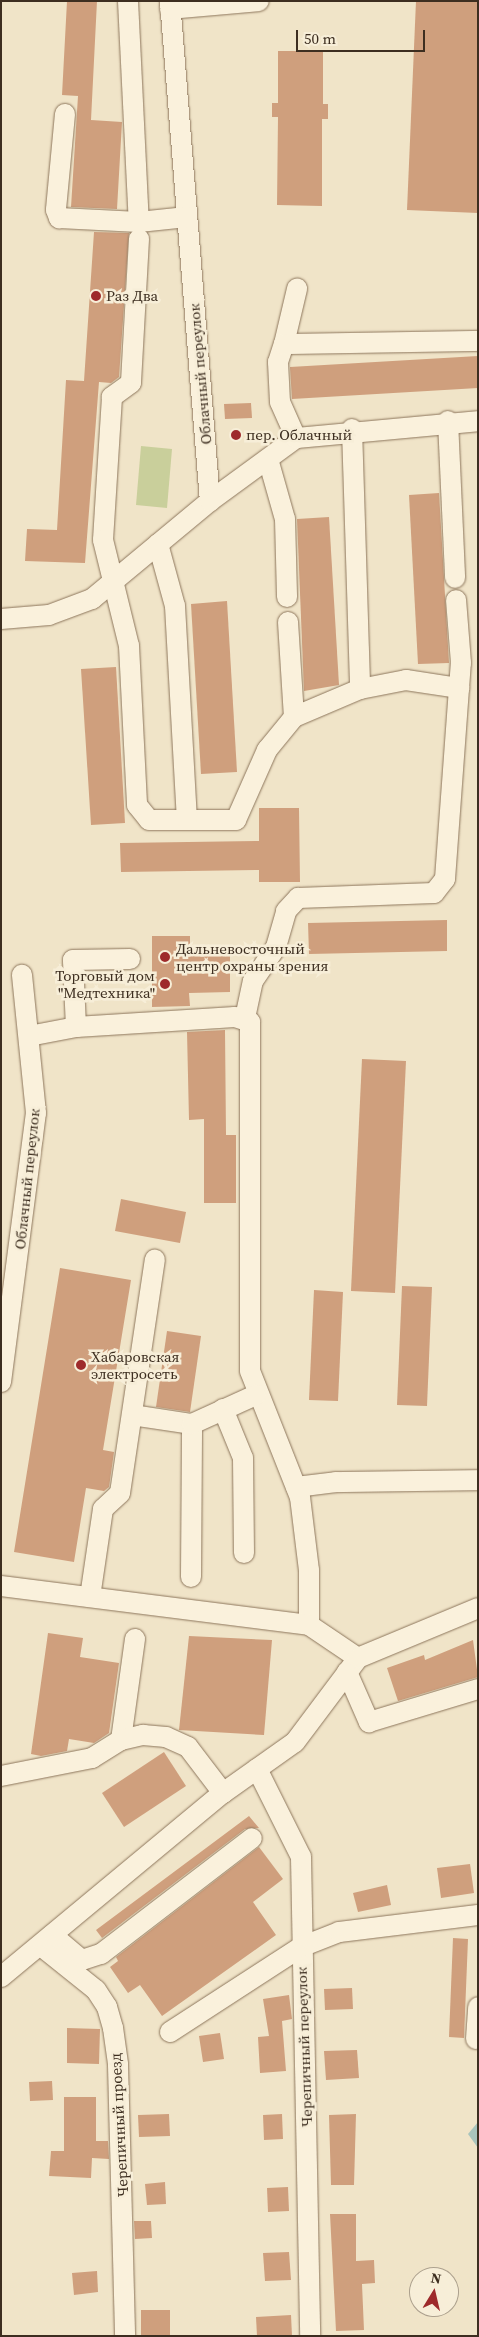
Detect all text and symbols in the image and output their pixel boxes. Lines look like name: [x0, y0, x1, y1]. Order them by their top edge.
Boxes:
scale bar: [299, 20, 428, 52]
text: 50 m: [304, 28, 336, 49]
place label: Раз Два: [106, 287, 158, 305]
marker: Раз Два: [90, 290, 102, 302]
street label: Облачный переулок: [185, 303, 215, 445]
place label: пер. Облачный: [246, 426, 352, 444]
marker: пер. Облачный: [230, 429, 242, 441]
place label: Дальневосточный центр охраны зрения: [176, 939, 329, 974]
marker: Дальневосточный центр охраны зрения: [158, 950, 172, 964]
place label: Торговый дом "Медтехника": [55, 966, 155, 1001]
marker: Торговый дом "Медтехника": [159, 978, 171, 990]
street label: Облачный переулок: [11, 1108, 43, 1250]
place label: Хабаровская электросеть: [91, 1347, 180, 1382]
marker: Хабаровская электросеть: [75, 1359, 87, 1371]
street label: Черепичный переулок: [292, 1967, 316, 2127]
street label: Черепичный проезд: [106, 2053, 132, 2197]
north arrow: [409, 2267, 459, 2317]
text: N: [430, 2267, 443, 2289]

